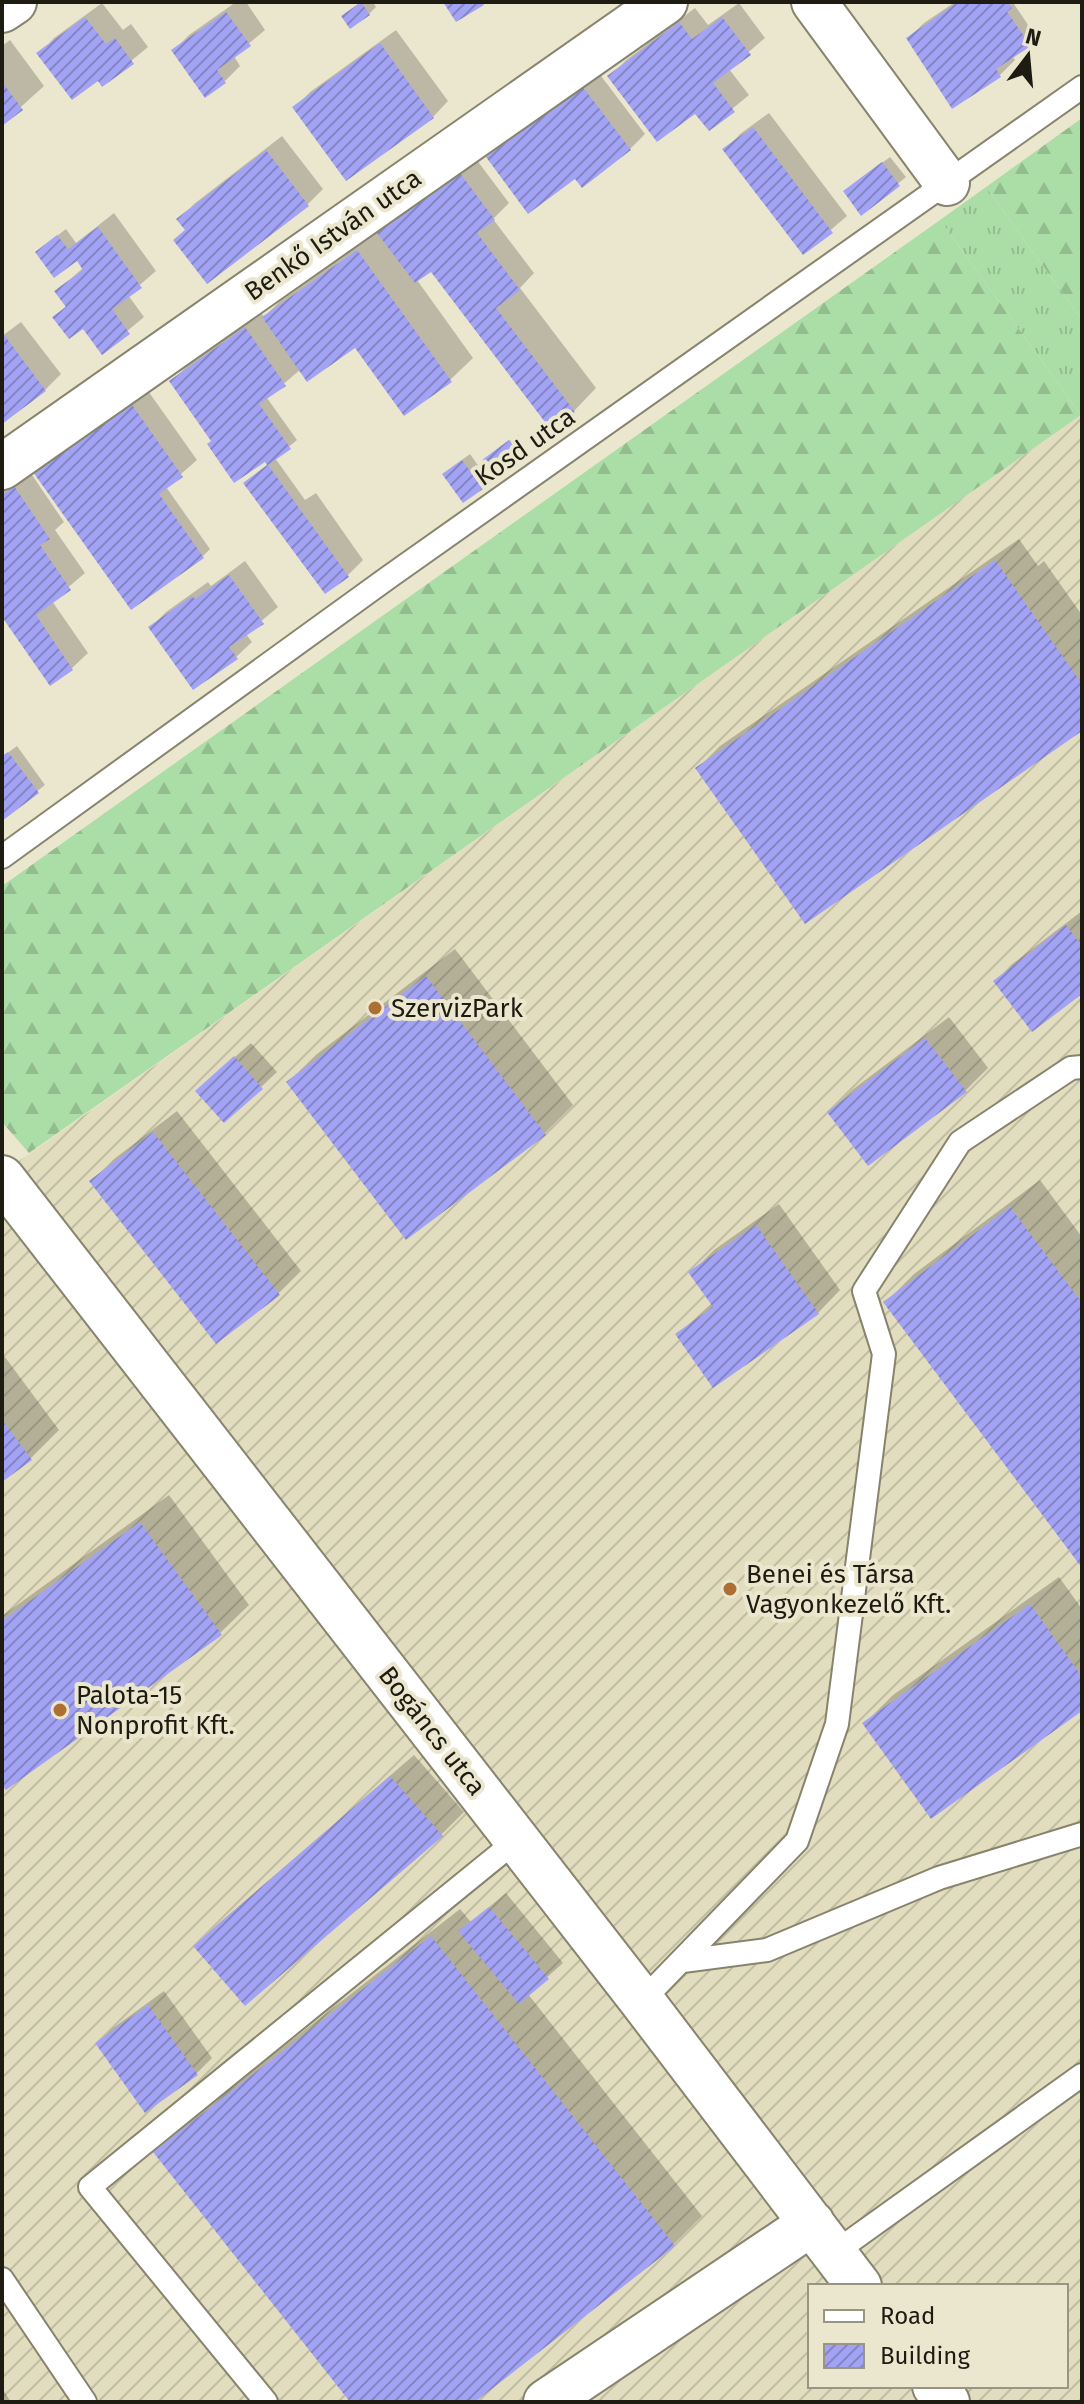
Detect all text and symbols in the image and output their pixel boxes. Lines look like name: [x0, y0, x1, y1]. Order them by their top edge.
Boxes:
north arrow: [988, 16, 1068, 96]
text: N: [1023, 22, 1044, 52]
street label: Benkő István utca: [239, 162, 427, 308]
street label: Kosd utca: [469, 401, 581, 493]
place label: SzervizPark: [391, 993, 524, 1024]
marker: SzervizPark: [366, 999, 384, 1017]
place label: Benei és Társa Vagyonkezelő Kft.: [746, 1559, 951, 1620]
marker: Benei és Társa Vagyonkezelő Kft.: [721, 1580, 739, 1598]
street label: Bogáncs utca: [372, 1660, 492, 1802]
place label: Palota-15 Nonprofit Kft.: [76, 1680, 235, 1741]
marker: Palota-15 Nonprofit Kft.: [51, 1701, 69, 1719]
legend: [808, 2284, 1068, 2388]
text: Road: [880, 2302, 935, 2330]
text: Building: [880, 2342, 970, 2370]

